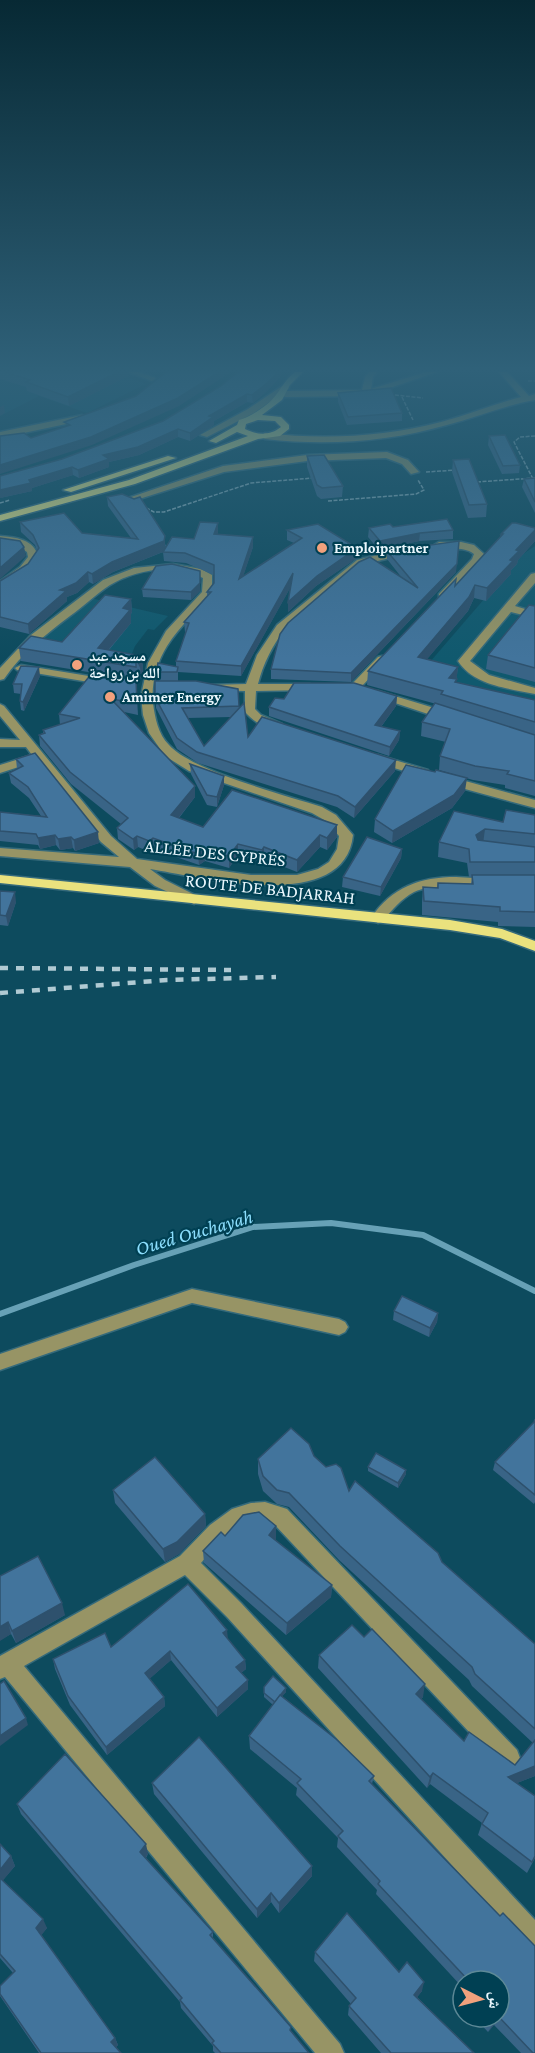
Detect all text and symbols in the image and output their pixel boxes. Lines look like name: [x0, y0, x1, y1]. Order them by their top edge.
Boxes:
place label: Emploipartner: [334, 540, 429, 556]
marker: Emploipartner: [315, 541, 329, 555]
place label: مسجد عبد الله بن رواحة: [89, 648, 160, 682]
marker: مسجد عبد الله بن رواحة: [70, 658, 84, 672]
place label: Amimer Energy: [121, 689, 222, 705]
marker: Amimer Energy: [103, 690, 117, 704]
street label: ALLÉE DES CYPRÉS: [143, 836, 287, 870]
street label: ROUTE DE BADJARRAH: [184, 870, 356, 908]
water label: Oued Ouchayah: [133, 1205, 255, 1260]
north arrow: [451, 1969, 511, 2029]
text: ش: [485, 1991, 505, 2010]

